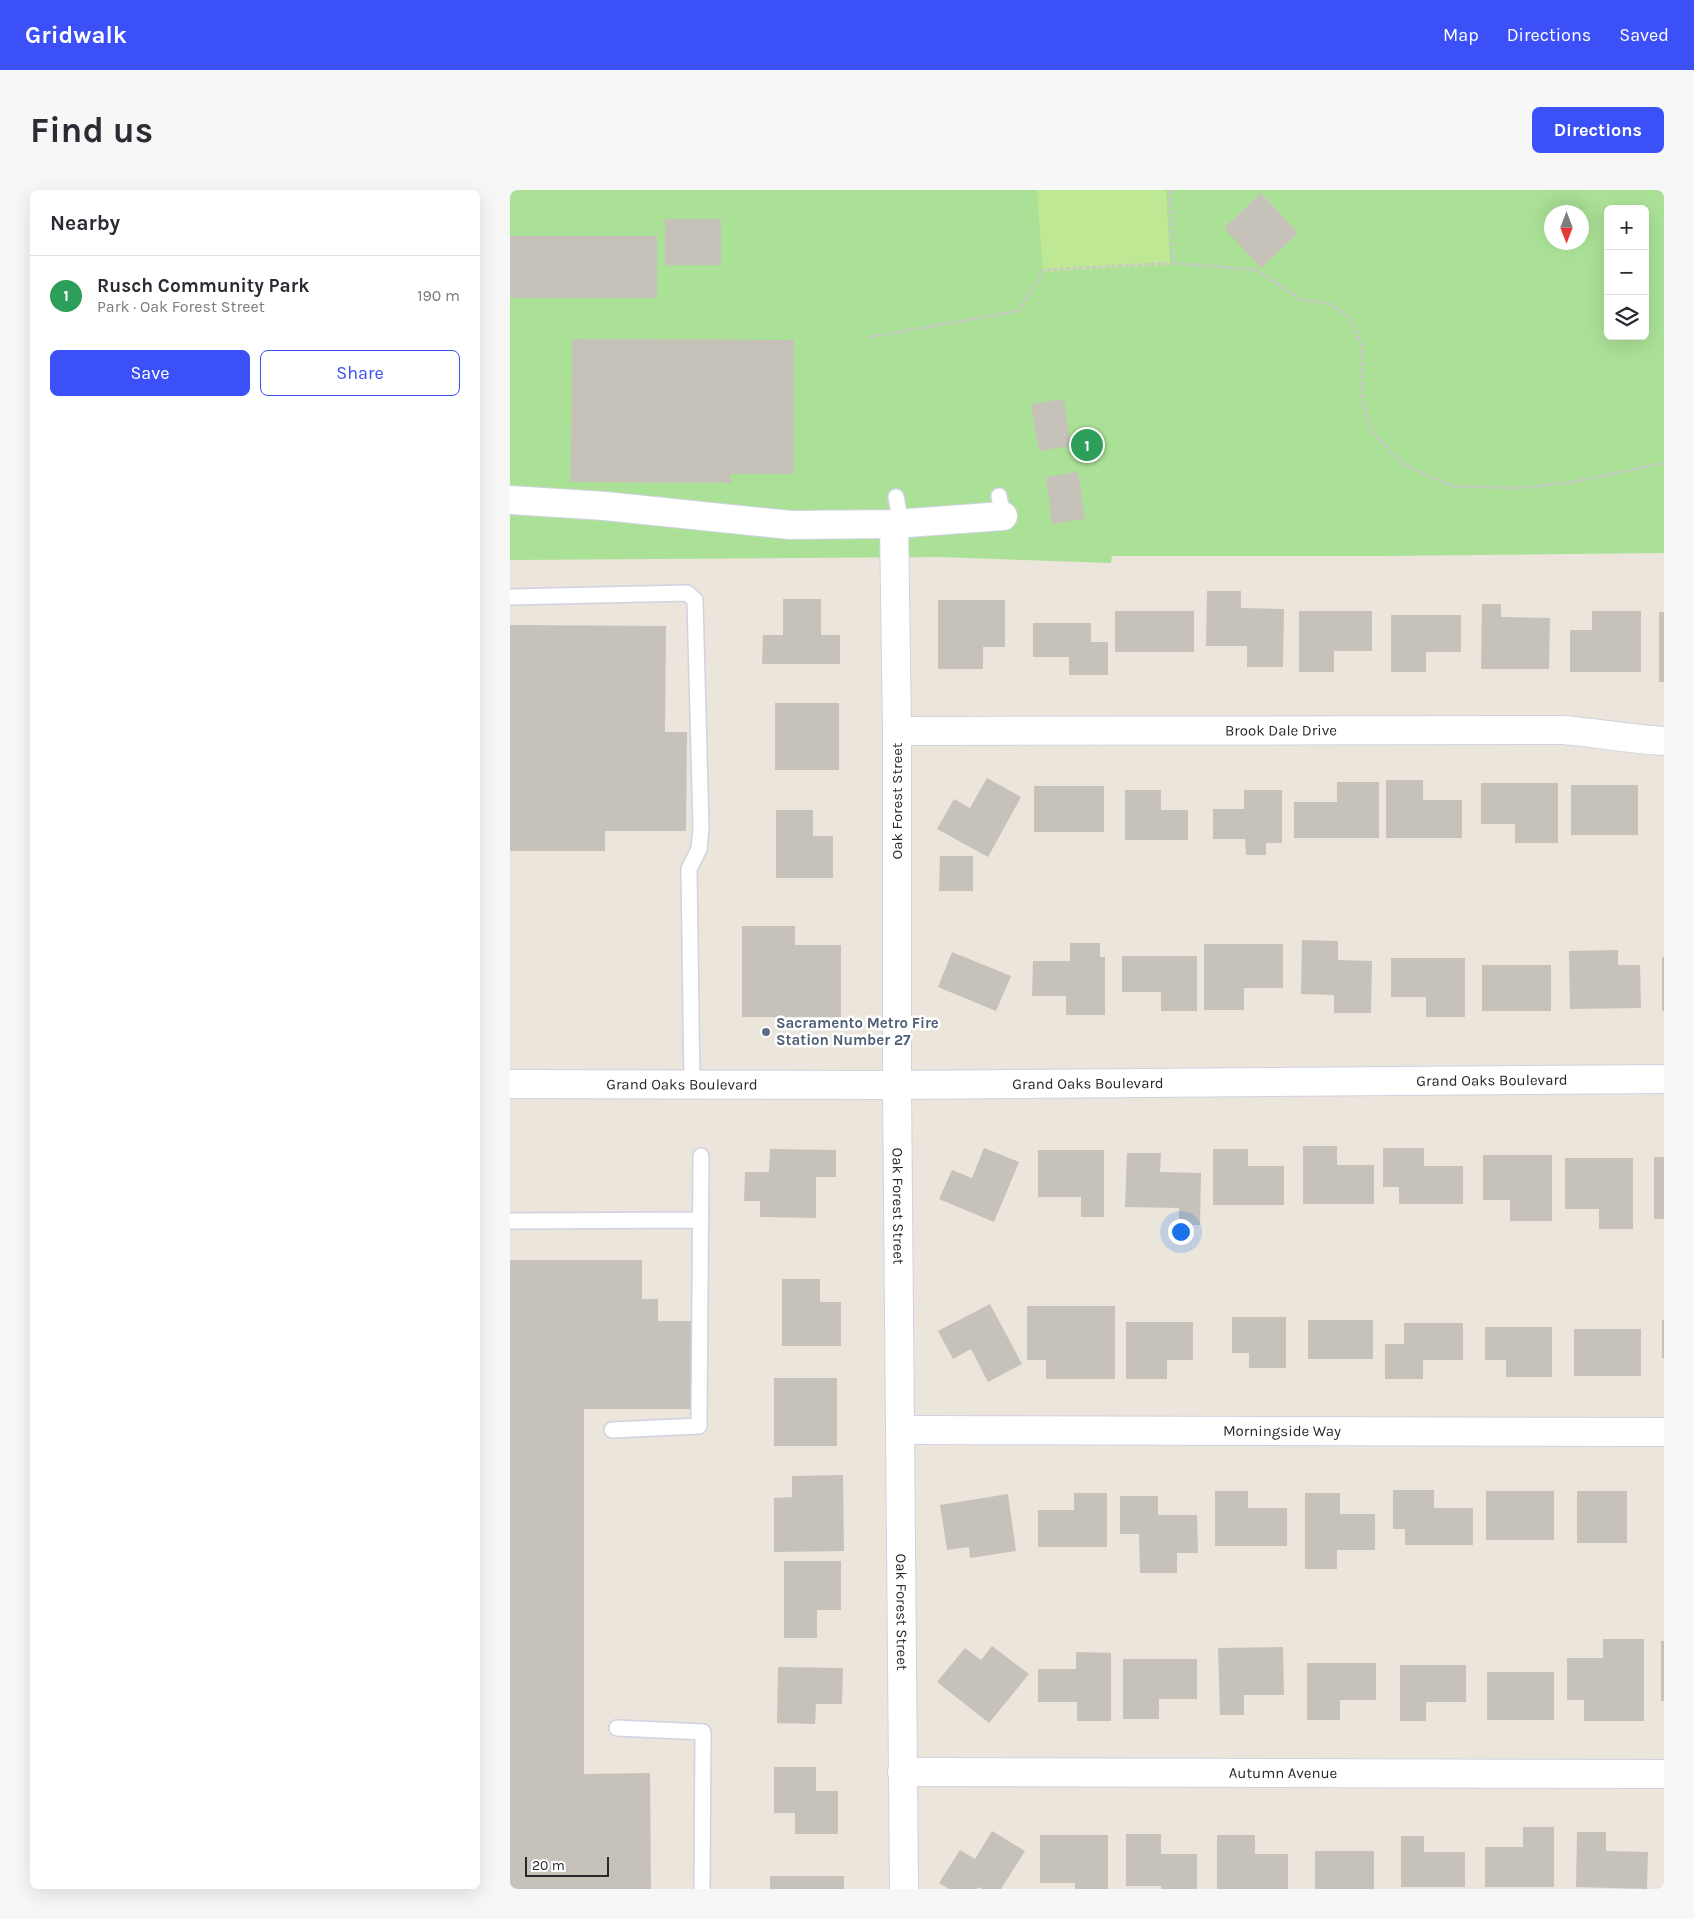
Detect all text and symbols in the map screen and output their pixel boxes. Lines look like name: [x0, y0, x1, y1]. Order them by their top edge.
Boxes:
text: Gridwalk: [25, 21, 127, 49]
text: Map: [1443, 24, 1479, 46]
text: Directions: [1507, 24, 1591, 46]
text: Saved: [1619, 24, 1669, 46]
button: Directions: [1532, 107, 1664, 153]
text: Find us: [30, 110, 153, 151]
north arrow: [1544, 205, 1589, 250]
map controls: [1604, 205, 1649, 340]
button: +: [1604, 205, 1649, 250]
text: Nearby: [50, 211, 120, 235]
button: −: [1604, 250, 1649, 295]
text: Rusch Community Park: [97, 275, 309, 297]
text: 1: [63, 286, 69, 305]
text: 190 m: [417, 286, 460, 305]
button: layers: [1604, 295, 1649, 340]
text: Park · Oak Forest Street: [97, 297, 265, 316]
button: Save: [50, 350, 250, 396]
button: Share: [260, 350, 460, 396]
pin: 1: [1071, 426, 1103, 464]
street label: Brook Dale Drive: [1225, 721, 1337, 740]
street label: Oak Forest Street: [888, 742, 906, 859]
place label: Sacramento Metro Fire Station Number 27: [776, 1014, 939, 1049]
marker: Sacramento Metro Fire Station Number 27: [760, 1026, 772, 1038]
street label: Grand Oaks Boulevard: [1416, 1071, 1568, 1090]
street label: Grand Oaks Boulevard: [1012, 1074, 1164, 1093]
street label: Grand Oaks Boulevard: [606, 1075, 758, 1094]
street label: Oak Forest Street: [889, 1147, 908, 1265]
your location: [1168, 1219, 1194, 1245]
street label: Morningside Way: [1223, 1422, 1341, 1440]
street label: Oak Forest Street: [892, 1553, 911, 1671]
street label: Autumn Avenue: [1229, 1764, 1337, 1782]
scale bar: [525, 1854, 609, 1877]
text: 20 m: [532, 1857, 565, 1874]

